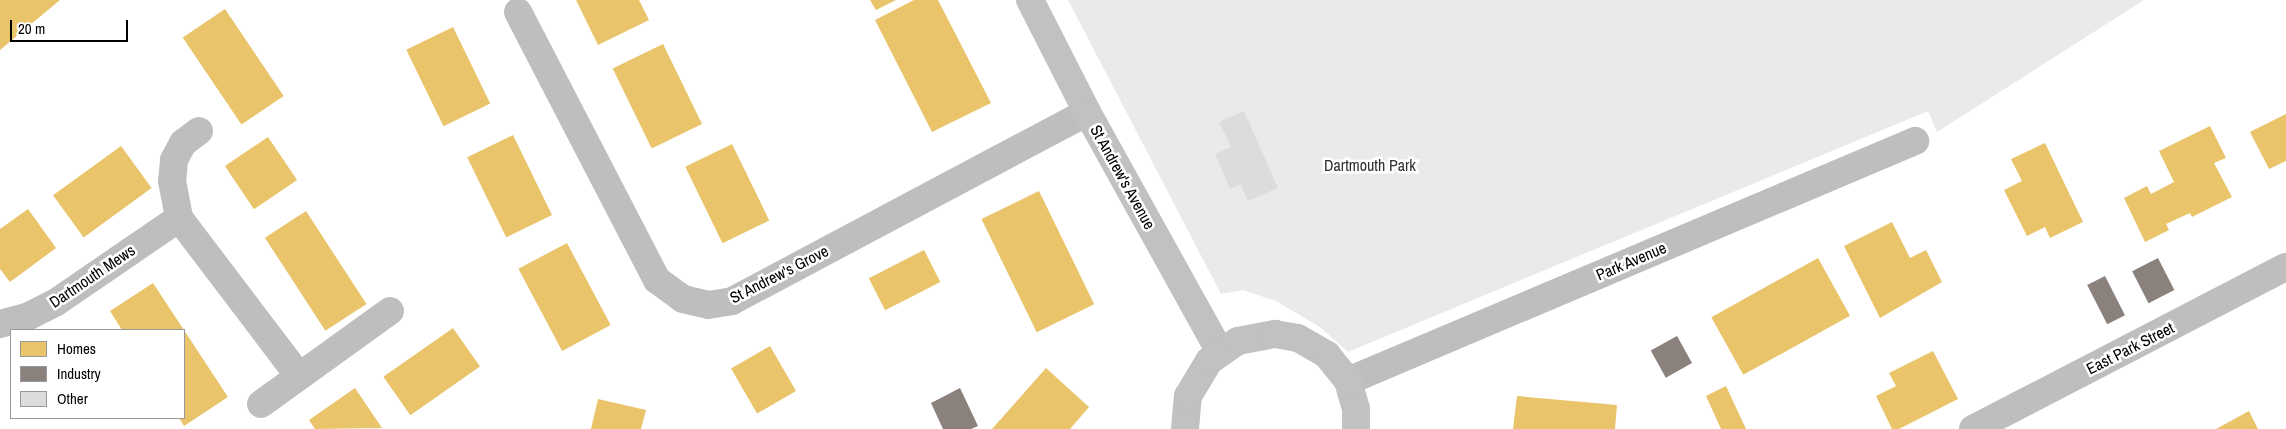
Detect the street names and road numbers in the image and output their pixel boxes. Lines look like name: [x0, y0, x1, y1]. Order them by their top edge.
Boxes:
street label: St Andrew's Avenue: [1086, 121, 1160, 233]
street label: Park Avenue: [1593, 238, 1669, 284]
street label: Dartmouth Mews: [46, 240, 138, 312]
street label: St Andrew's Grove: [726, 241, 832, 307]
street label: East Park Street: [2083, 318, 2177, 378]

